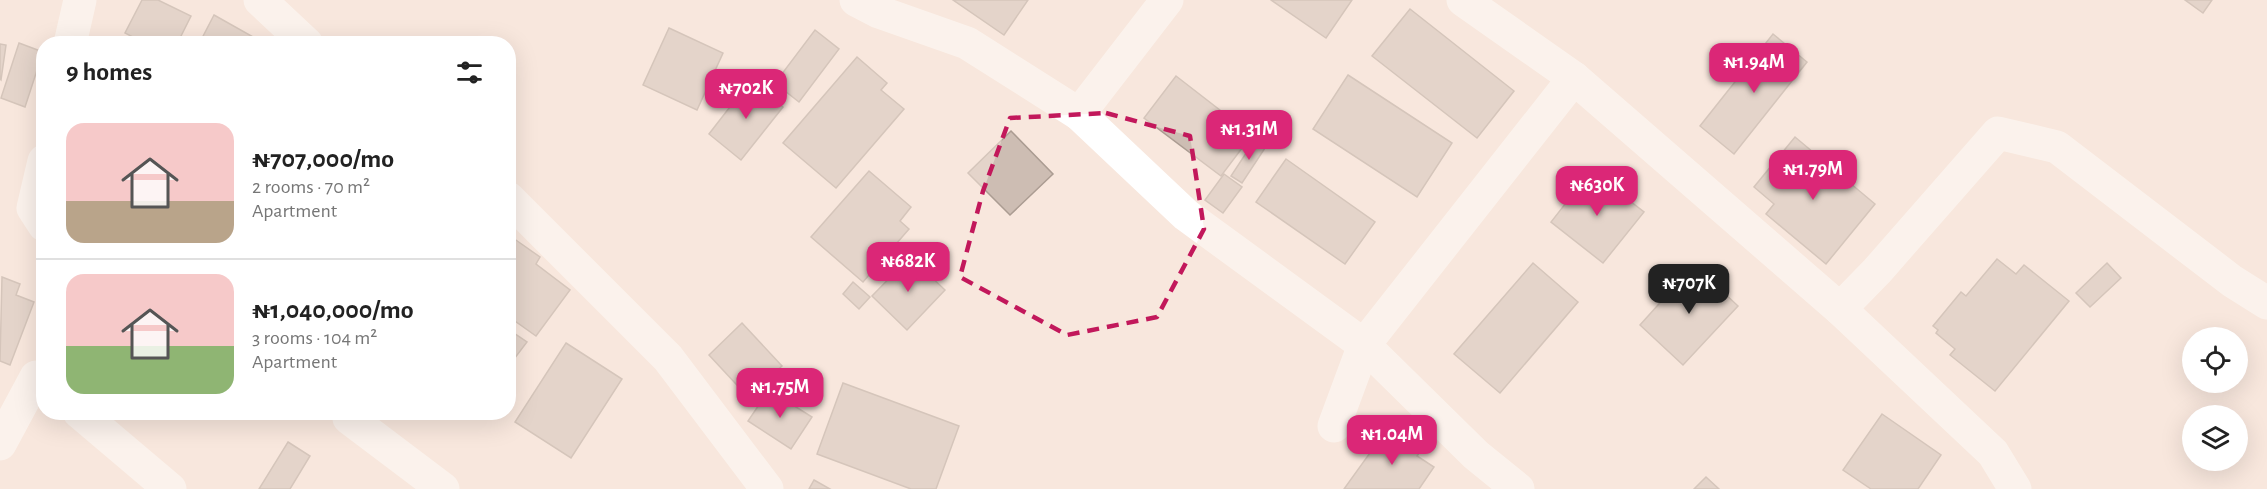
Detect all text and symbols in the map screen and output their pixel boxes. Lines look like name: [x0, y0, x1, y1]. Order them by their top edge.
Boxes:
pin: ₦1.94M: [1705, 43, 1803, 94]
text: ₦1.94M: [1723, 52, 1785, 72]
icon: filters: [453, 56, 486, 89]
text: 9 homes: [66, 59, 152, 85]
pin: ₦702K: [704, 69, 788, 120]
text: ₦702K: [719, 78, 773, 98]
pin: ₦1.31M: [1200, 110, 1298, 161]
text: ₦1.31M: [1220, 119, 1278, 139]
text: ₦707,000/mo: [252, 146, 394, 172]
icon: home: [114, 147, 186, 219]
pin: ₦1.79M: [1764, 150, 1862, 201]
text: ₦1.79M: [1783, 159, 1843, 179]
pin: ₦630K: [1555, 166, 1639, 217]
text: ₦630K: [1570, 175, 1624, 195]
text: 2 rooms · 70 m²: [252, 177, 370, 197]
text: Apartment: [252, 201, 337, 221]
pin: ₦682K: [866, 242, 950, 293]
text: ₦682K: [881, 251, 935, 271]
pin: ₦707K: [1647, 264, 1731, 315]
text: ₦707K: [1662, 273, 1716, 293]
text: ₦1,040,000/mo: [252, 297, 414, 323]
icon: home: [114, 298, 186, 370]
map controls: [2182, 327, 2248, 471]
button: locate: [2182, 327, 2248, 393]
text: 3 rooms · 104 m²: [252, 328, 377, 348]
text: Apartment: [252, 352, 337, 372]
pin: ₦1.75M: [731, 368, 829, 419]
text: ₦1.75M: [750, 377, 810, 397]
button: layers: [2182, 405, 2248, 471]
pin: ₦1.04M: [1343, 415, 1441, 466]
text: ₦1.04M: [1361, 424, 1423, 444]

